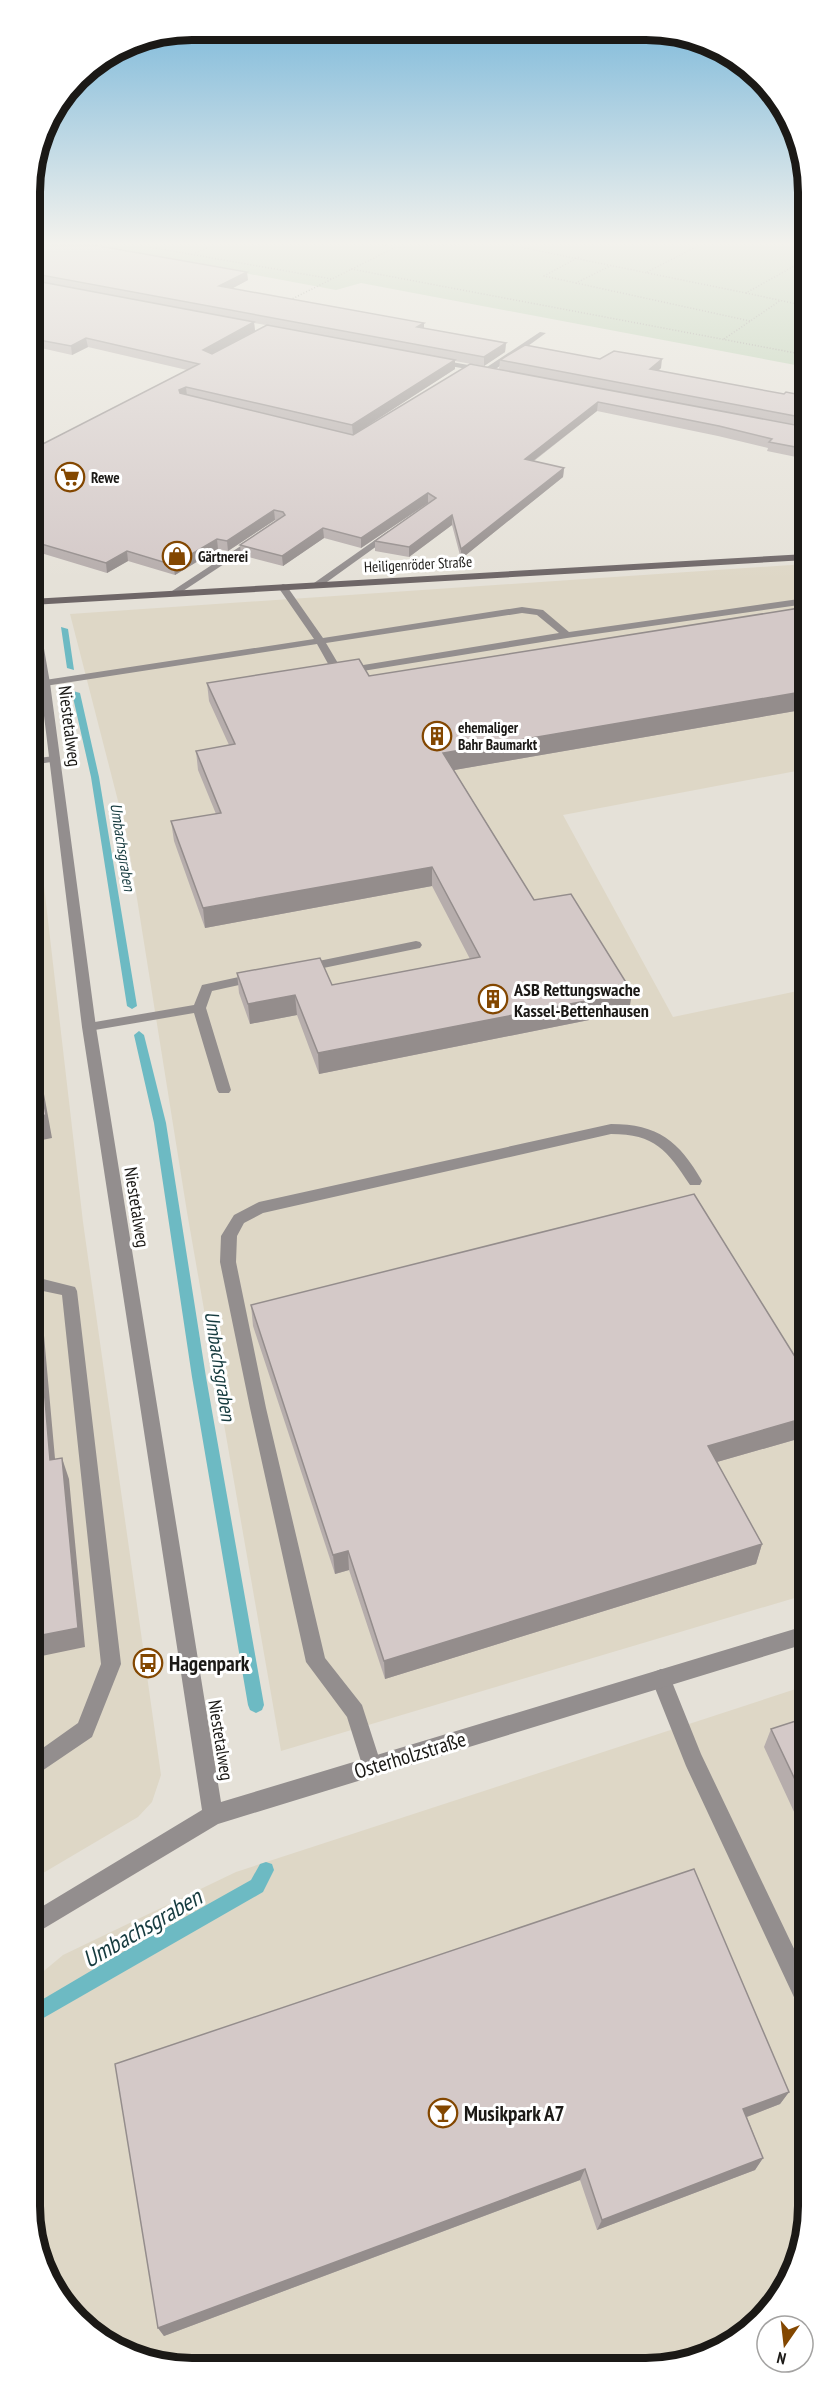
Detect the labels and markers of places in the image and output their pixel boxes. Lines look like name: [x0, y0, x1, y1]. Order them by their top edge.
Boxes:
supermarket icon: Rewe: [54, 461, 86, 493]
place label: Rewe: [91, 468, 120, 487]
shop icon: Gärtnerei: [161, 540, 193, 572]
place label: Gärtnerei: [198, 547, 248, 566]
place label: ehemaliger Bahr Baumarkt: [458, 718, 538, 754]
building icon: ehemaliger Bahr Baumarkt: [421, 720, 453, 752]
place label: ASB Rettungswache Kassel-Bettenhausen: [513, 978, 649, 1022]
building icon: ASB Rettungswache Kassel-Bettenhausen: [477, 983, 509, 1015]
bus stop icon: Hagenpark: [132, 1647, 164, 1679]
place label: Hagenpark: [169, 1650, 250, 1677]
bar icon: Musikpark A7: [427, 2097, 459, 2129]
place label: Musikpark A7: [464, 2100, 565, 2127]

